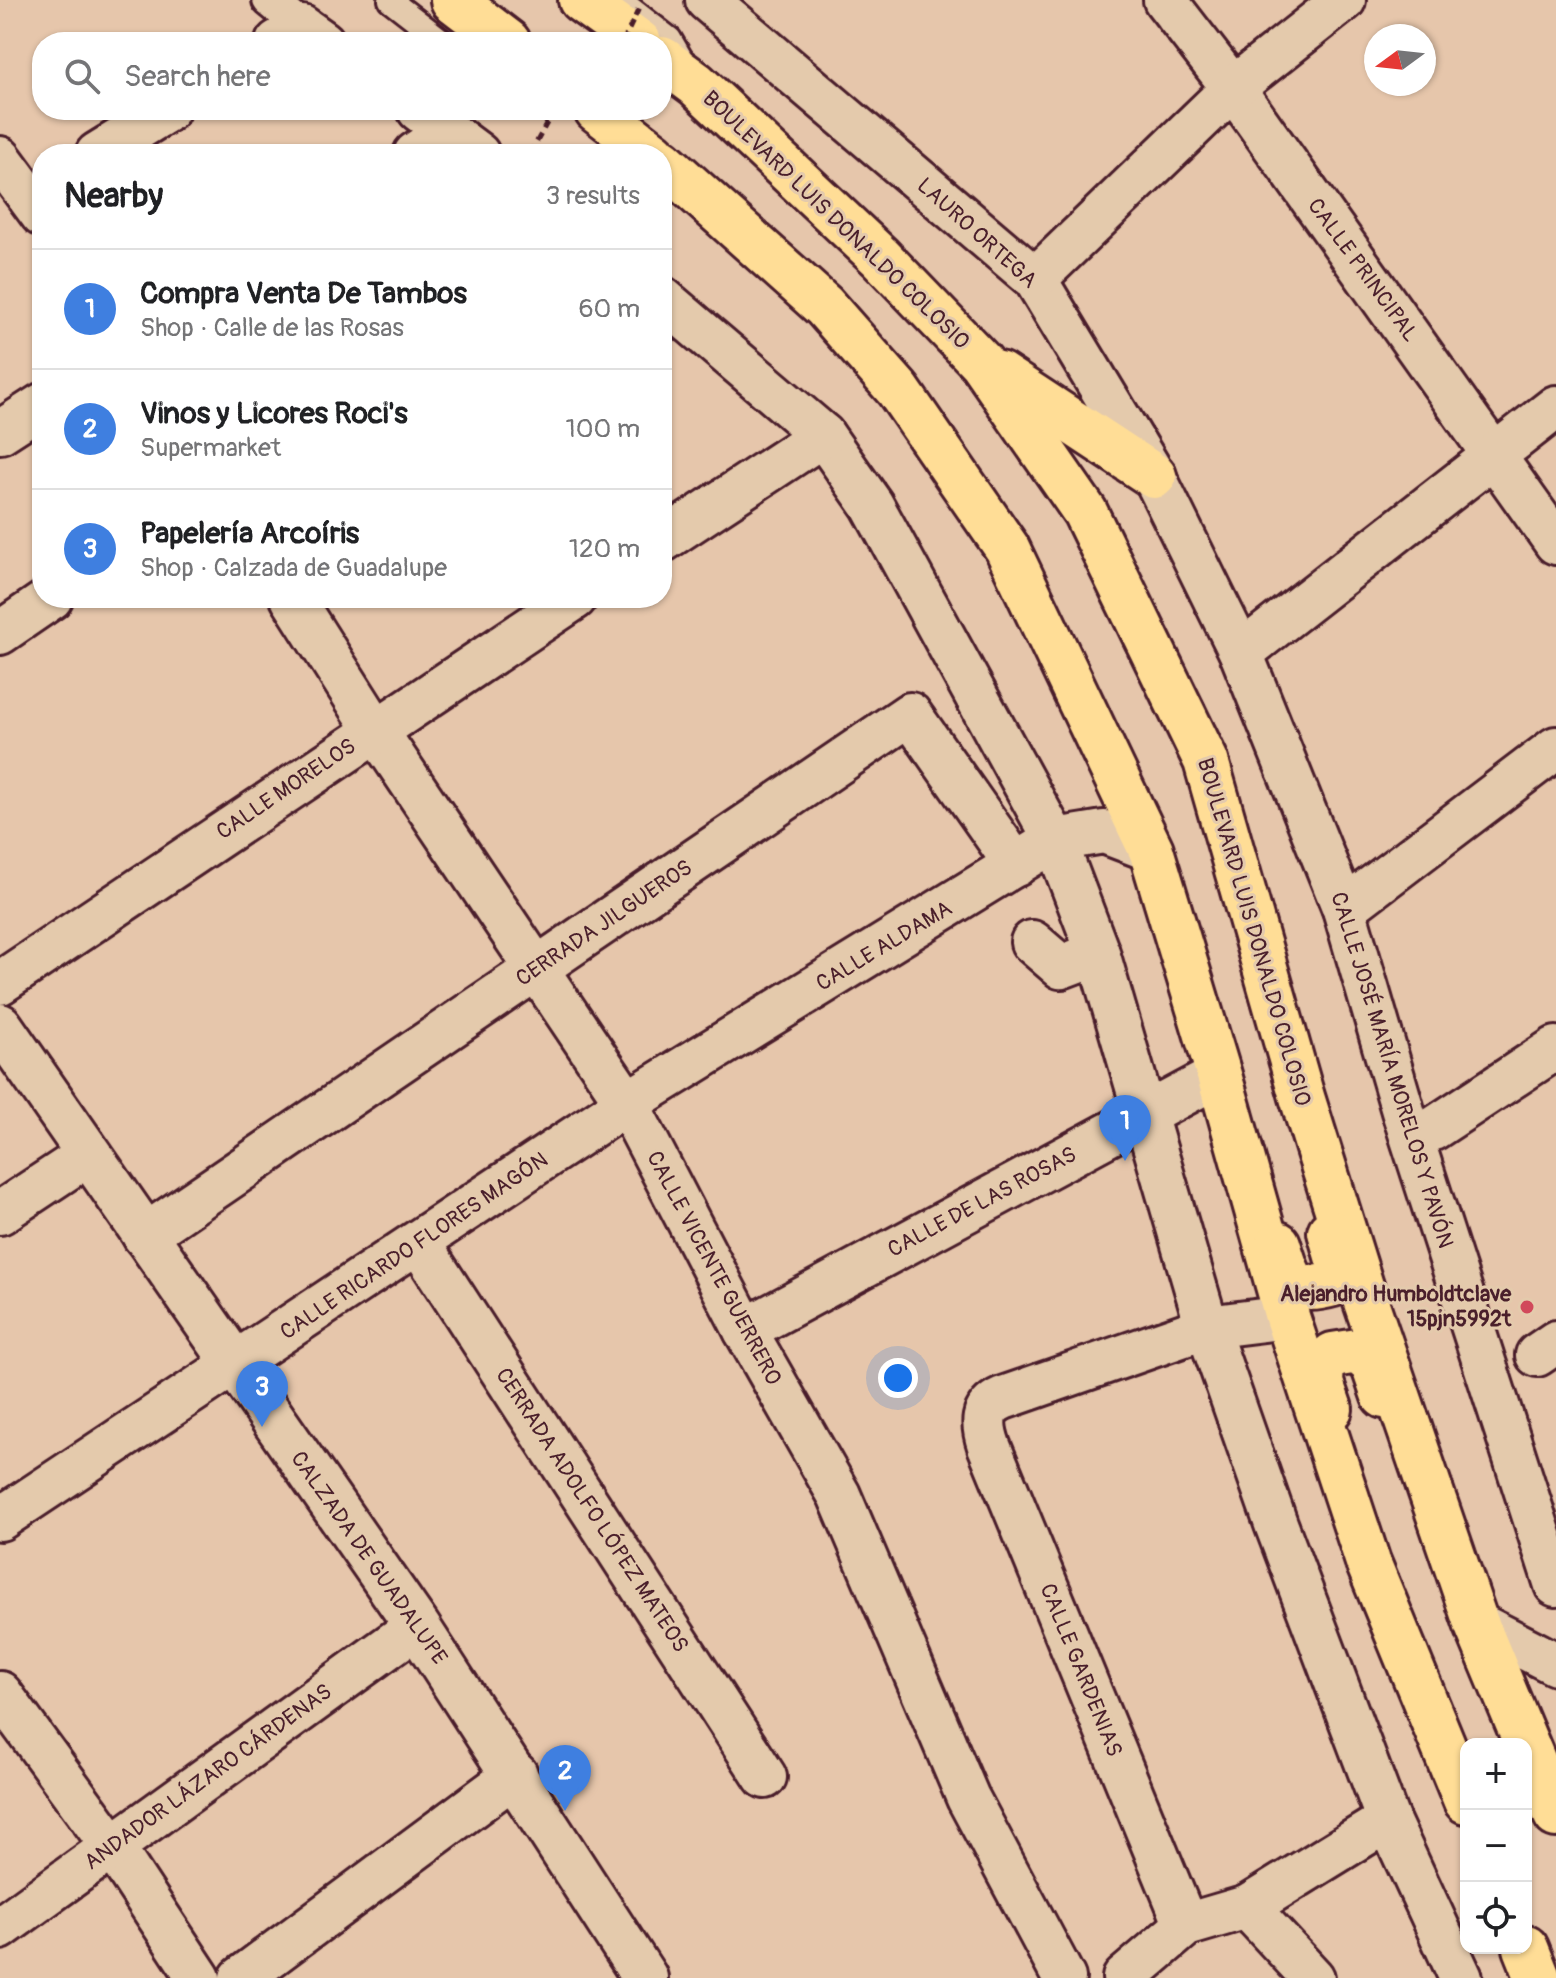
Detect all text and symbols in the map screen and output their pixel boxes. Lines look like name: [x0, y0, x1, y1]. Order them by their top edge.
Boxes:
north arrow: [1364, 24, 1436, 96]
search box: [32, 32, 672, 120]
icon: search: [60, 54, 104, 98]
text: Search here: [124, 58, 271, 95]
street label: BOULEVARD LUIS DONALDO COLOSIO: [697, 85, 975, 355]
street label: LAURO ORTEGA: [911, 172, 1043, 294]
text: Nearby: [64, 175, 163, 218]
text: 3 results: [546, 180, 640, 212]
street label: CALLE PRINCIPAL: [1301, 193, 1425, 347]
text: Compra Venta De Tambos: [140, 275, 467, 312]
text: 1: [85, 293, 95, 325]
text: 60 m: [578, 293, 640, 325]
text: Shop · Calle de las Rosas: [140, 312, 404, 344]
text: Vinos y Licores Roci's: [140, 395, 408, 432]
text: 2: [83, 413, 97, 445]
text: 100 m: [566, 413, 640, 445]
text: Supermarket: [140, 432, 281, 464]
text: Papelería Arcoíris: [140, 515, 359, 552]
text: 3: [83, 533, 97, 565]
text: 120 m: [569, 533, 640, 565]
text: Shop · Calzada de Guadalupe: [140, 552, 447, 584]
street label: CALLE MORELOS: [211, 732, 361, 846]
street label: BOULEVARD LUIS DONALDO COLOSIO: [1191, 755, 1317, 1109]
street label: CERRADA JILGUEROS: [510, 854, 698, 992]
street label: CALLE JOSÉ MARÍA MORELOS Y PAVÓN: [1324, 889, 1460, 1251]
street label: CALLE ALDAMA: [811, 894, 957, 998]
pin: 1: [1099, 1095, 1151, 1161]
street label: CALLE DE LAS ROSAS: [883, 1140, 1081, 1264]
street label: CALLE RICARDO FLORES MAGÓN: [275, 1146, 553, 1346]
street label: CALLE VICENTE GUERRERO: [640, 1146, 788, 1390]
place label: Alejandro Humboldtclave 15pjn5992t: [1280, 1280, 1512, 1333]
marker: Alejandro Humboldtclave 15pjn5992t: [1518, 1298, 1536, 1316]
your location: [878, 1358, 918, 1398]
pin: 3: [236, 1361, 288, 1427]
street label: CERRADA ADOLFO LÓPEZ MATEOS: [489, 1363, 695, 1657]
street label: CALZADA DE GUADALUPE: [285, 1446, 453, 1670]
street label: CALLE GARDENIAS: [1033, 1579, 1129, 1761]
street label: ANDADOR LÁZARO CÁRDENAS: [79, 1678, 337, 1876]
map controls: [1460, 1738, 1532, 1954]
button: +: [1460, 1738, 1532, 1810]
pin: 2: [539, 1745, 591, 1811]
button: −: [1460, 1810, 1532, 1882]
button: locate: [1460, 1882, 1532, 1954]

